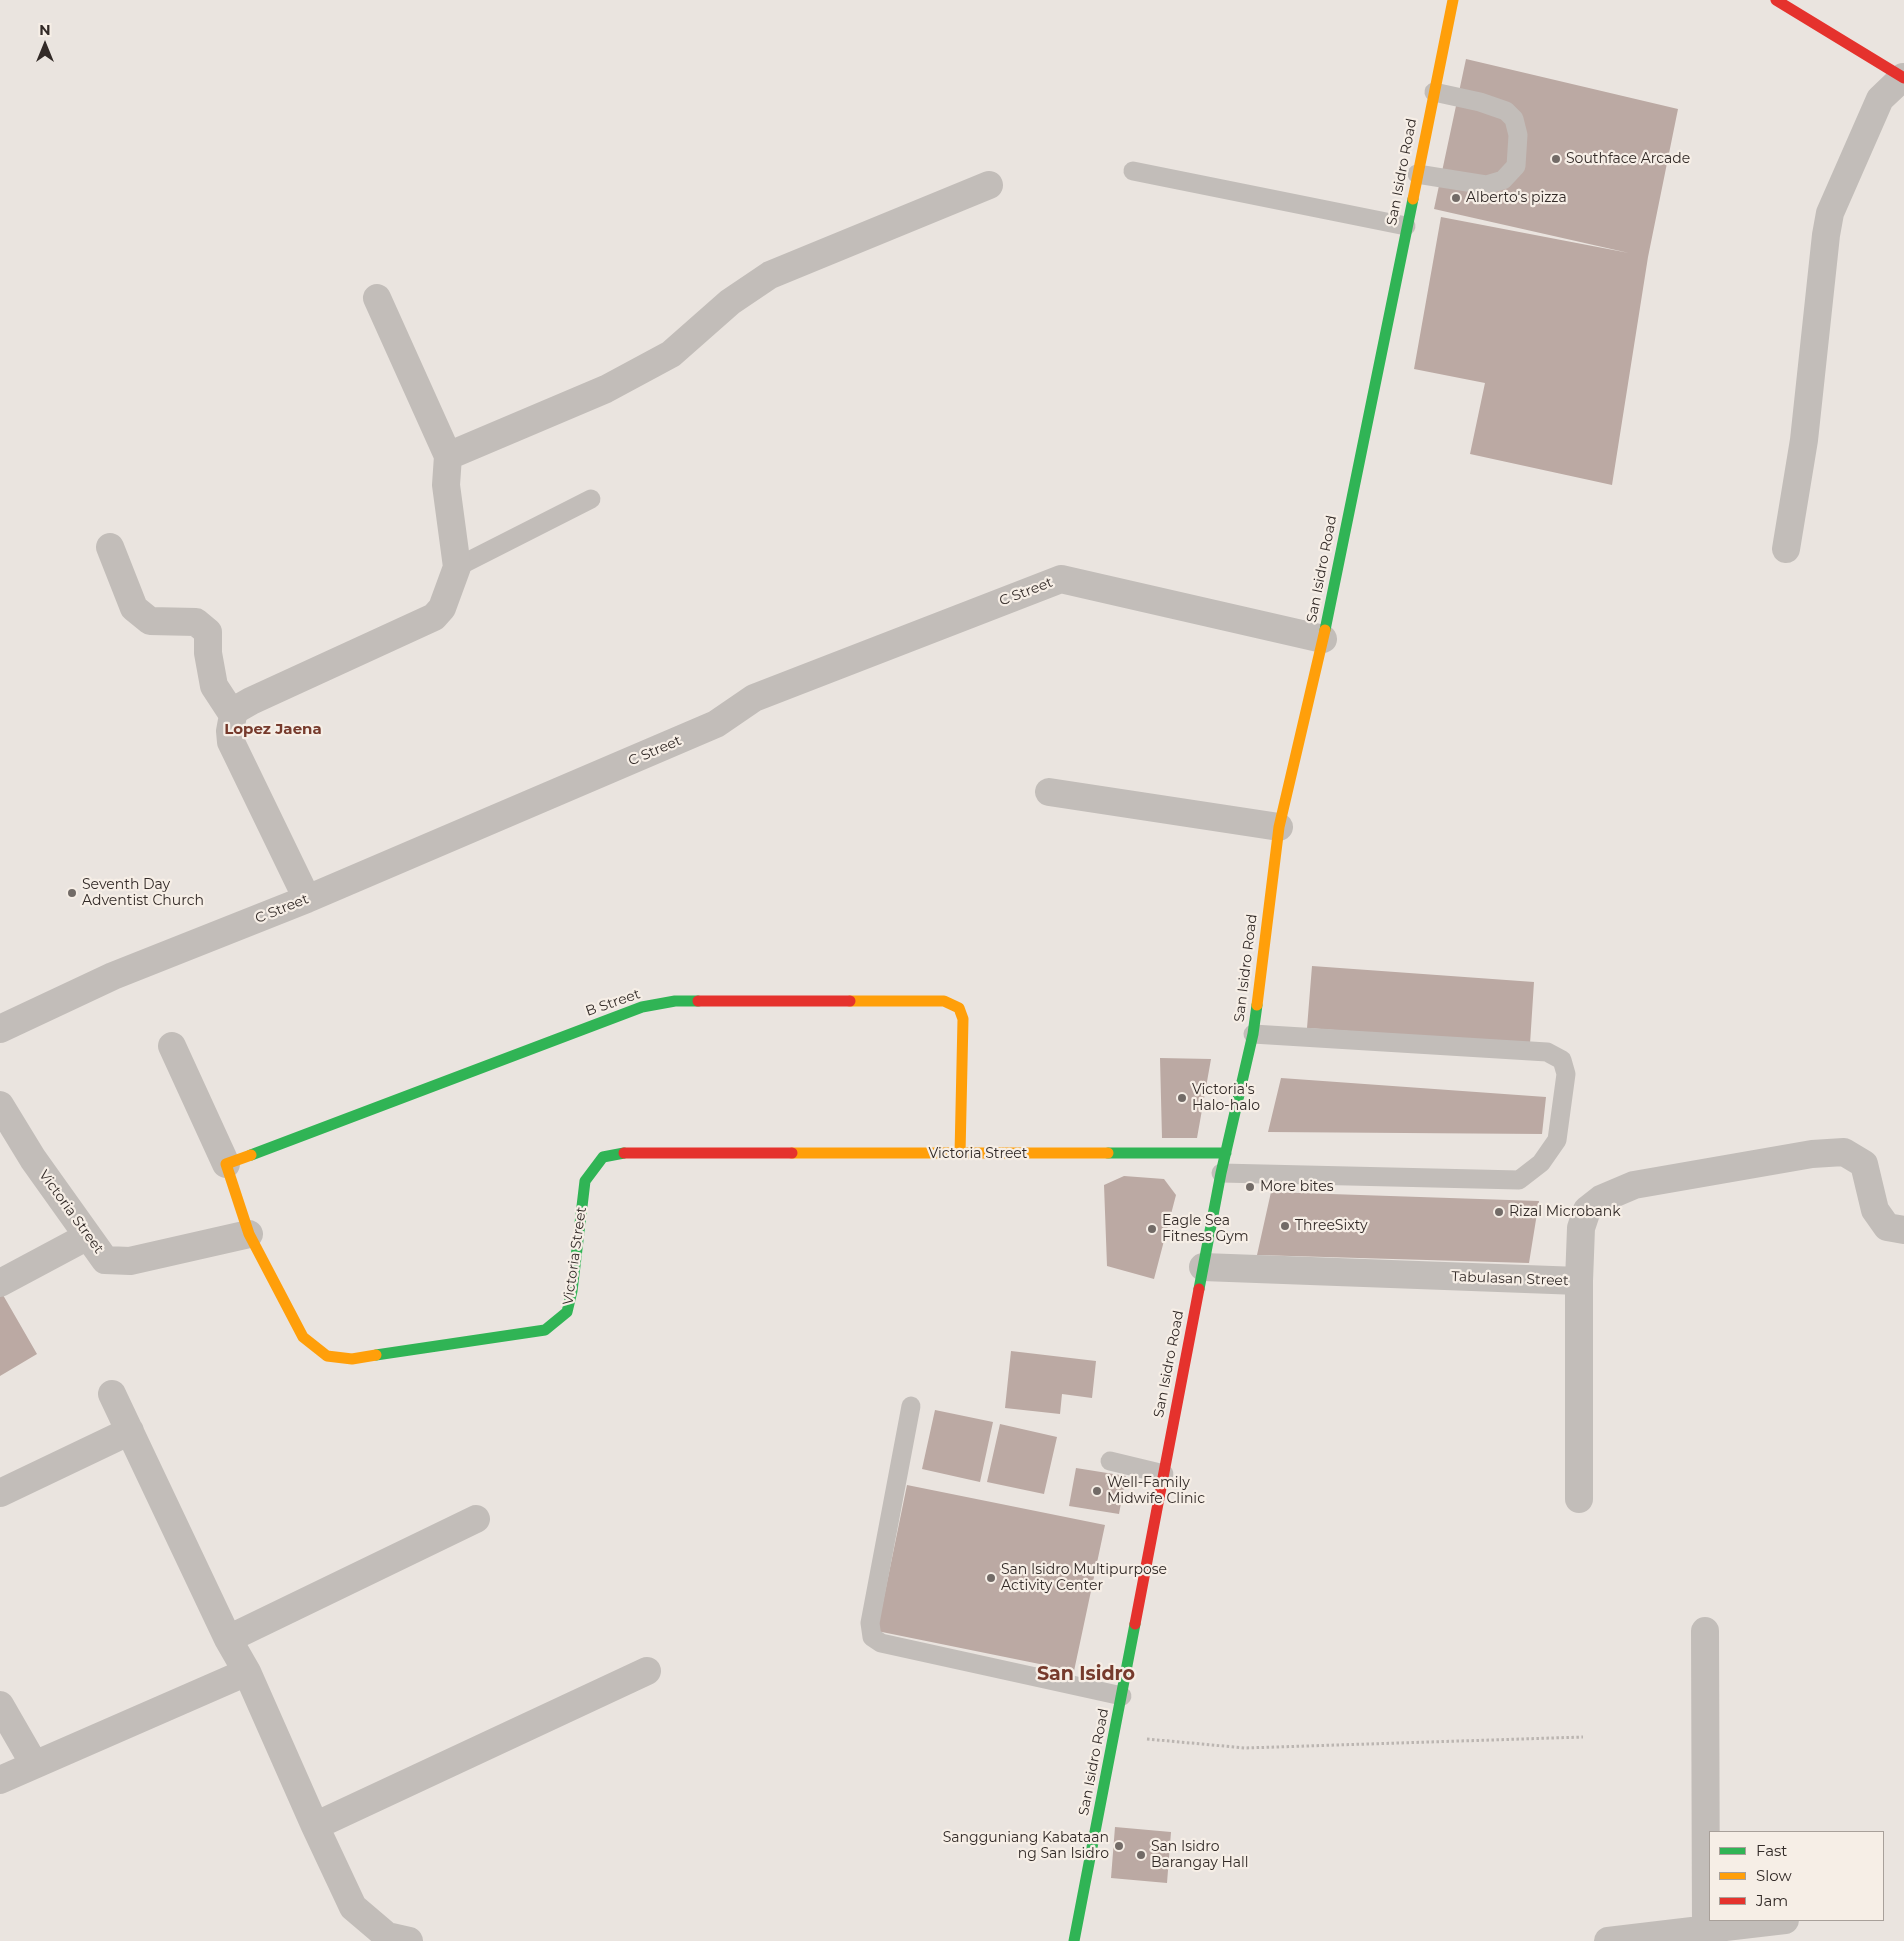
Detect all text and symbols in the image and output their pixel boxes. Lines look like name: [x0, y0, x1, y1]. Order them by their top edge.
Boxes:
north arrow: [20, 20, 70, 70]
text: N: [39, 21, 51, 39]
street label: San Isidro Road: [1383, 117, 1421, 227]
place label: Southface Arcade: [1566, 151, 1690, 167]
marker: Southface Arcade: [1550, 153, 1562, 165]
place label: Alberto's pizza: [1466, 190, 1567, 206]
marker: Alberto's pizza: [1450, 192, 1462, 204]
street label: San Isidro Road: [1303, 514, 1341, 624]
street label: C Street: [997, 574, 1055, 610]
district label: Lopez Jaena: [224, 721, 322, 739]
street label: C Street: [626, 732, 684, 770]
place label: Seventh Day Adventist Church: [82, 877, 204, 910]
marker: Seventh Day Adventist Church: [66, 887, 78, 899]
street label: C Street: [253, 891, 311, 927]
street label: San Isidro Road: [1231, 913, 1261, 1023]
street label: B Street: [584, 986, 642, 1020]
place label: Victoria's Halo-halo: [1192, 1082, 1260, 1114]
marker: Victoria's Halo-halo: [1176, 1092, 1188, 1104]
street label: Victoria Street: [929, 1146, 1027, 1162]
street label: Victoria Street: [35, 1167, 107, 1257]
place label: More bites: [1260, 1179, 1334, 1195]
marker: More bites: [1244, 1181, 1256, 1193]
place label: Rizal Microbank: [1509, 1204, 1621, 1220]
street label: Victoria Street: [560, 1206, 590, 1306]
marker: Rizal Microbank: [1493, 1206, 1505, 1218]
place label: Eagle Sea Fitness Gym: [1162, 1213, 1249, 1246]
place label: ThreeSixty: [1295, 1218, 1367, 1234]
marker: ThreeSixty: [1279, 1220, 1291, 1232]
marker: Eagle Sea Fitness Gym: [1146, 1223, 1158, 1235]
street label: Tabulasan Street: [1451, 1269, 1569, 1289]
street label: San Isidro Road: [1150, 1309, 1188, 1419]
place label: Well-Family Midwife Clinic: [1107, 1475, 1205, 1508]
marker: Well-Family Midwife Clinic: [1091, 1485, 1103, 1497]
place label: San Isidro Multipurpose Activity Center: [1001, 1562, 1167, 1594]
marker: San Isidro Multipurpose Activity Center: [985, 1572, 997, 1584]
district label: San Isidro: [1037, 1663, 1135, 1685]
street label: San Isidro Road: [1075, 1707, 1113, 1817]
place label: Sangguniang Kabataan ng San Isidro: [943, 1830, 1109, 1862]
legend: [1709, 1831, 1884, 1921]
place label: San Isidro Barangay Hall: [1151, 1839, 1249, 1871]
marker: Sangguniang Kabataan ng San Isidro: [1113, 1840, 1125, 1852]
text: Fast: [1756, 1841, 1787, 1860]
marker: San Isidro Barangay Hall: [1135, 1849, 1147, 1861]
text: Slow: [1756, 1866, 1792, 1885]
text: Jam: [1756, 1891, 1788, 1910]

